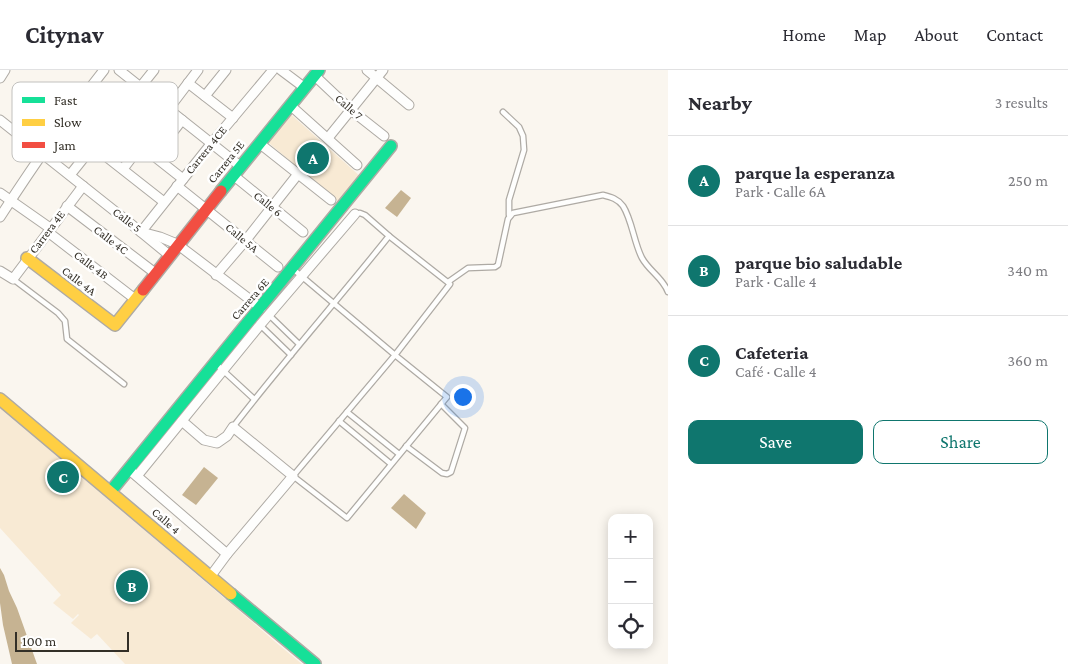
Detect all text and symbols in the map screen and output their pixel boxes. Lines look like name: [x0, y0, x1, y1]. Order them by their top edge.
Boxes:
text: Citynav: [25, 21, 104, 48]
text: Home: [783, 25, 826, 45]
text: Map: [854, 25, 886, 45]
text: About: [914, 25, 958, 45]
text: Contact: [986, 25, 1043, 45]
legend: [12, 82, 178, 162]
street label: Calle 7: [332, 91, 366, 123]
text: Nearby: [688, 91, 752, 115]
text: Fast: [54, 92, 78, 108]
text: 3 results: [995, 94, 1048, 111]
text: Slow: [54, 114, 82, 130]
street label: Carrera 4CE: [182, 123, 230, 177]
text: Jam: [52, 137, 76, 153]
street label: Carrera 5E: [205, 138, 248, 186]
pin: A: [297, 139, 329, 177]
text: parque la esperanza: [735, 162, 895, 183]
text: A: [699, 172, 709, 189]
text: 250 m: [1008, 172, 1048, 189]
text: Park · Calle 6A: [735, 183, 826, 200]
street label: Calle 6: [251, 188, 285, 220]
street label: Calle 5: [110, 205, 144, 235]
street label: Carrera 4E: [26, 207, 68, 256]
street label: Calle 5A: [223, 220, 261, 256]
street label: Calle 4C: [91, 222, 131, 258]
street label: Calle 4B: [71, 248, 111, 283]
text: parque bio saludable: [735, 252, 902, 273]
text: B: [699, 262, 709, 279]
text: 340 m: [1007, 262, 1048, 279]
street label: Calle 4A: [59, 264, 99, 299]
text: Park · Calle 4: [735, 273, 817, 290]
street label: Carrera 6E: [228, 275, 272, 323]
text: Cafeteria: [735, 342, 808, 363]
text: C: [699, 352, 709, 369]
text: 360 m: [1007, 352, 1048, 369]
text: Café · Calle 4: [735, 363, 817, 380]
your location: [450, 384, 476, 410]
button: Save: [688, 420, 863, 464]
button: Share: [873, 420, 1048, 464]
pin: C: [47, 458, 79, 496]
street label: Calle 4: [149, 505, 183, 537]
map controls: [608, 514, 653, 649]
button: +: [608, 514, 653, 559]
button: −: [608, 559, 653, 604]
pin: B: [116, 567, 148, 605]
button: locate: [608, 604, 653, 649]
scale bar: [15, 629, 129, 652]
text: 100 m: [22, 633, 56, 649]

